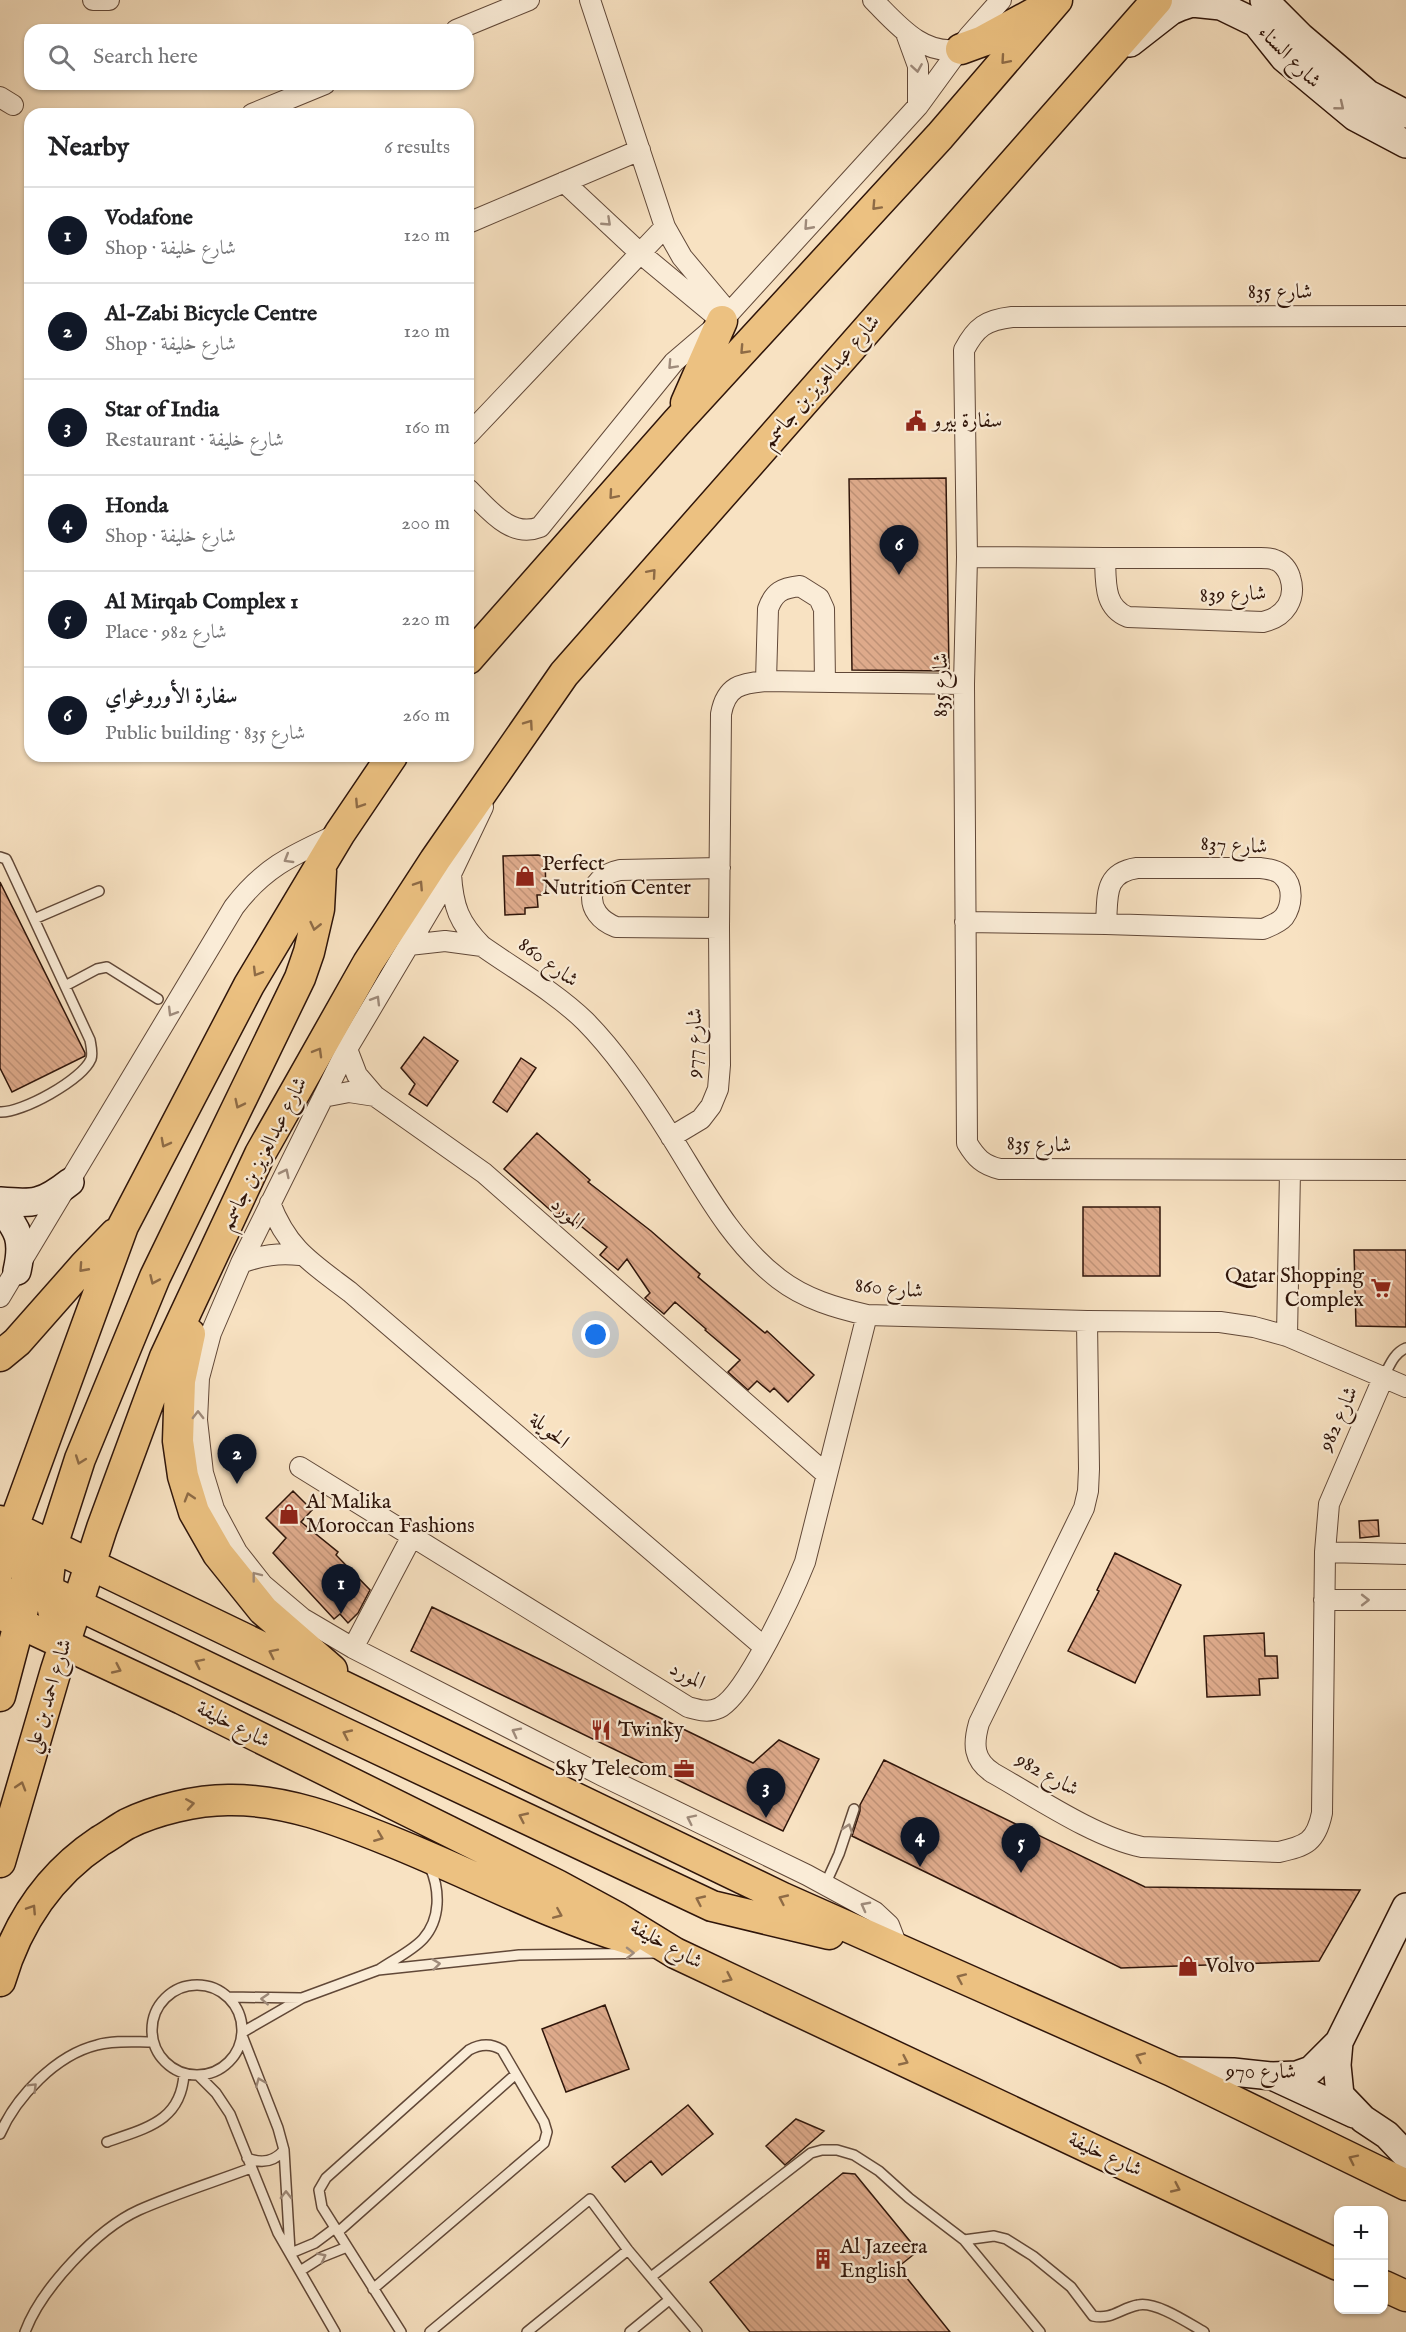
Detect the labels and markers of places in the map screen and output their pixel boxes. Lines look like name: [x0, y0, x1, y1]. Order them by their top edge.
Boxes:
place label: سفارة بيرو: [931, 408, 1002, 435]
public building icon: سفارة بيرو: [904, 409, 928, 433]
pin: 6: [880, 526, 918, 575]
place label: Perfect Nutrition Center: [542, 851, 691, 902]
shop icon: Perfect Nutrition Center: [513, 864, 537, 888]
place label: Qatar Shopping Complex: [1225, 1263, 1365, 1314]
supermarket icon: Qatar Shopping Complex: [1369, 1276, 1393, 1300]
pin: 2: [218, 1434, 256, 1484]
place label: Al Malika Moroccan Fashions: [305, 1489, 475, 1540]
shop icon: Al Malika Moroccan Fashions: [277, 1502, 301, 1526]
pin: 1: [322, 1564, 360, 1614]
place label: Twinky: [618, 1717, 684, 1744]
restaurant icon: Twinky: [589, 1718, 613, 1742]
place label: Sky Telecom: [555, 1756, 667, 1783]
office icon: Sky Telecom: [672, 1757, 696, 1781]
pin: 3: [746, 1768, 786, 1818]
pin: 4: [900, 1818, 940, 1867]
pin: 5: [1002, 1824, 1040, 1873]
place label: Volvo: [1204, 1953, 1255, 1980]
shop icon: Volvo: [1176, 1954, 1200, 1978]
place label: Al Jazeera English: [839, 2234, 928, 2285]
building icon: Al Jazeera English: [811, 2247, 835, 2271]

